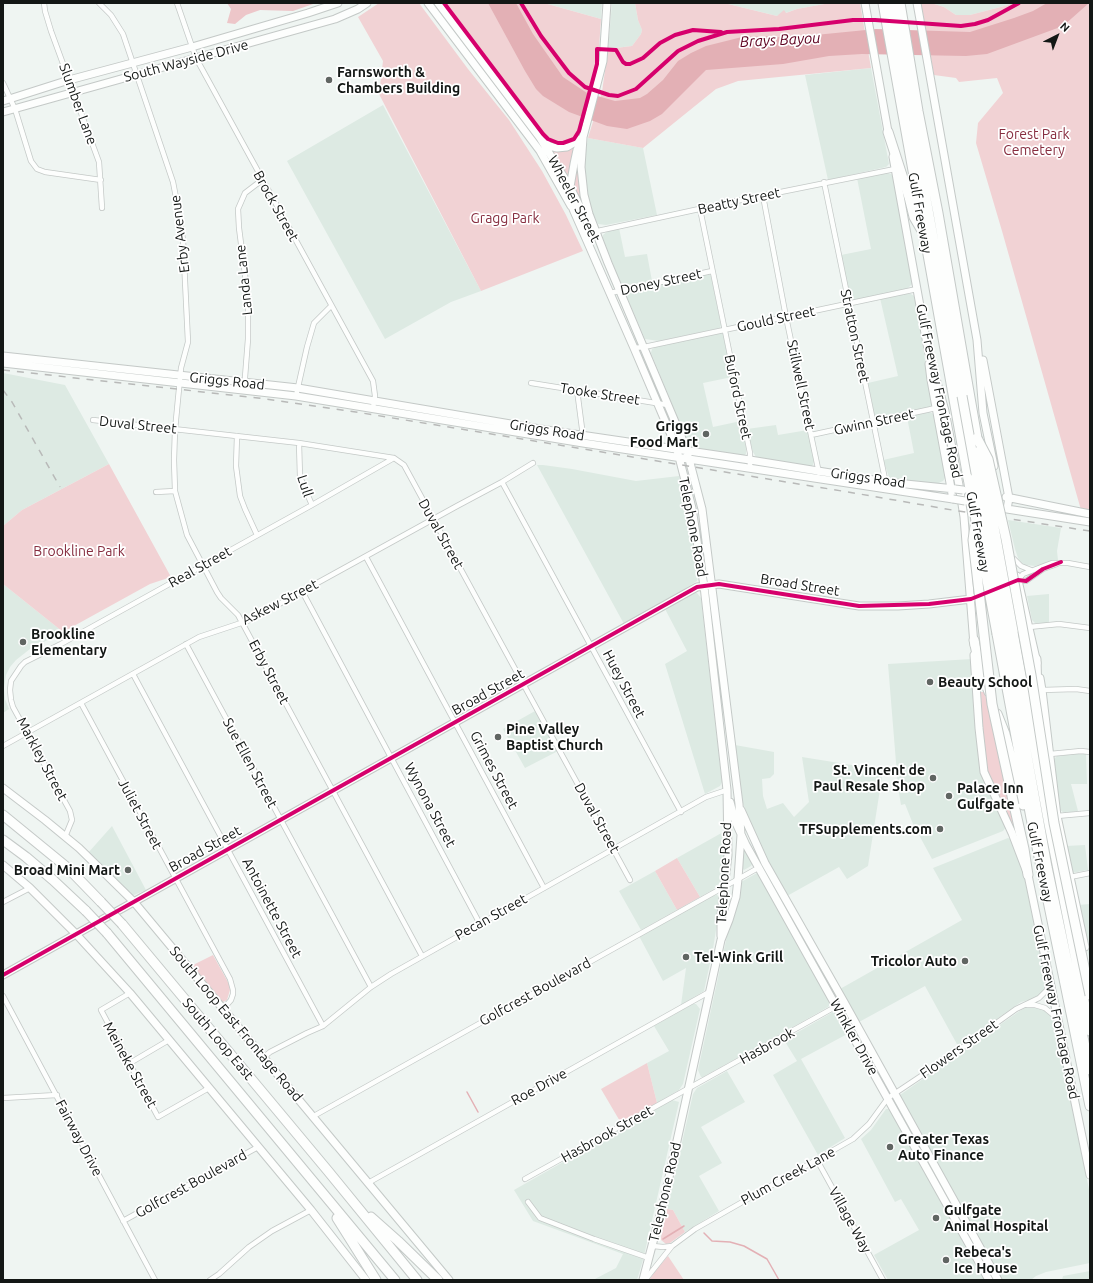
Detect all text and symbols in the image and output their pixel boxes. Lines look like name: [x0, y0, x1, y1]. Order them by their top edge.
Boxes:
north arrow: [1037, 16, 1077, 56]
text: N: [1058, 20, 1072, 34]
water label: Brays Bayou: [739, 29, 821, 51]
street label: South Wayside Drive: [122, 36, 250, 86]
street label: Slumber Lane: [55, 61, 101, 147]
place label: Farnsworth & Chambers Building: [337, 64, 460, 96]
marker: Farnsworth & Chambers Building: [324, 75, 334, 85]
park label: Forest Park Cemetery: [998, 126, 1070, 158]
street label: Wheeler Street: [544, 153, 604, 245]
street label: Brock Street: [250, 168, 302, 244]
street label: Gulf Freeway: [905, 171, 935, 255]
street label: Beatty Street: [696, 184, 782, 218]
street label: Erby Avenue: [167, 194, 193, 274]
park label: Gragg Park: [471, 210, 539, 226]
street label: Landa Lane: [232, 244, 256, 316]
street label: Doney Street: [619, 265, 703, 299]
street label: Stratton Street: [837, 288, 873, 384]
street label: Gulf Freeway Frontage Road: [912, 302, 966, 480]
street label: Gould Street: [735, 303, 817, 335]
street label: Stillwell Street: [783, 338, 819, 432]
street label: Buford Street: [721, 353, 755, 441]
street label: Griggs Road: [189, 369, 265, 393]
street label: Tooke Street: [559, 379, 641, 409]
street label: Gwinn Street: [832, 405, 916, 439]
street label: Duval Street: [98, 413, 178, 437]
street label: Griggs Road: [508, 416, 586, 444]
place label: Griggs Food Mart: [630, 418, 698, 450]
marker: Griggs Food Mart: [701, 429, 711, 439]
street label: Griggs Road: [829, 464, 907, 492]
street label: Lull: [294, 473, 316, 499]
street label: Telephone Road: [675, 475, 711, 579]
street label: Gulf Freeway: [963, 490, 993, 574]
street label: Duval Street: [415, 496, 467, 572]
park label: Brookline Park: [33, 543, 125, 559]
street label: Real Street: [165, 543, 235, 591]
street label: Broad Street: [759, 570, 841, 600]
street label: Askew Street: [239, 576, 321, 628]
place label: Brookline Elementary: [31, 626, 107, 658]
marker: Brookline Elementary: [18, 637, 28, 647]
street label: Erby Street: [245, 637, 293, 707]
street label: Huey Street: [599, 647, 649, 721]
street label: Broad Street: [449, 665, 527, 719]
place label: Beauty School: [938, 674, 1032, 690]
marker: Beauty School: [925, 677, 935, 687]
street label: Markley Street: [13, 714, 71, 804]
street label: Sue Ellen Street: [219, 715, 281, 811]
place label: Pine Valley Baptist Church: [506, 721, 603, 754]
street label: Grimes Street: [466, 728, 522, 812]
marker: Pine Valley Baptist Church: [493, 732, 503, 742]
street label: Wynona Street: [401, 760, 459, 850]
place label: St. Vincent de Paul Resale Shop: [813, 762, 925, 794]
marker: St. Vincent de Paul Resale Shop: [928, 773, 938, 783]
street label: Juliet Street: [114, 776, 166, 852]
street label: Duval Street: [571, 780, 623, 856]
place label: Palace Inn Gulfgate: [957, 780, 1024, 812]
marker: Palace Inn Gulfgate: [944, 791, 954, 801]
street label: Gulf Freeway: [1023, 820, 1057, 904]
place label: TFSupplements.com: [799, 821, 932, 837]
street label: Broad Street: [166, 822, 244, 876]
street label: Telephone Road: [713, 822, 735, 924]
marker: TFSupplements.com: [935, 824, 945, 834]
street label: Antoinette Street: [239, 855, 305, 961]
place label: Broad Mini Mart: [14, 862, 120, 878]
marker: Broad Mini Mart: [123, 865, 133, 875]
street label: Pecan Street: [452, 890, 530, 944]
street label: Gulf Freeway Frontage Road: [1029, 923, 1083, 1101]
street label: South Loop East Frontage Road: [166, 943, 306, 1105]
place label: Tel-Wink Grill: [694, 949, 783, 965]
marker: Tel-Wink Grill: [681, 952, 691, 962]
place label: Tricolor Auto: [871, 953, 957, 969]
street label: Golfcrest Boulevard: [476, 954, 594, 1030]
marker: Tricolor Auto: [960, 956, 970, 966]
street label: South Loop East: [179, 995, 257, 1083]
street label: Winkler Drive: [826, 996, 882, 1078]
street label: Flowers Street: [917, 1016, 1001, 1082]
street label: Meineke Street: [99, 1019, 161, 1111]
street label: Hasbrook: [737, 1024, 797, 1068]
street label: Roe Drive: [508, 1065, 570, 1109]
street label: Fairway Drive: [52, 1097, 106, 1179]
street label: Hasbrook Street: [558, 1102, 656, 1166]
place label: Greater Texas Auto Finance: [898, 1131, 989, 1164]
street label: Telephone Road: [645, 1141, 685, 1243]
marker: Greater Texas Auto Finance: [885, 1142, 895, 1152]
street label: Plum Creek Lane: [738, 1143, 838, 1209]
street label: Golfcrest Boulevard: [132, 1146, 250, 1222]
street label: Village Way: [825, 1184, 875, 1256]
place label: Gulfgate Animal Hospital: [944, 1202, 1048, 1234]
marker: Gulfgate Animal Hospital: [931, 1213, 941, 1223]
place label: Rebeca's Ice House: [954, 1244, 1018, 1276]
marker: Rebeca's Ice House: [941, 1255, 951, 1265]

